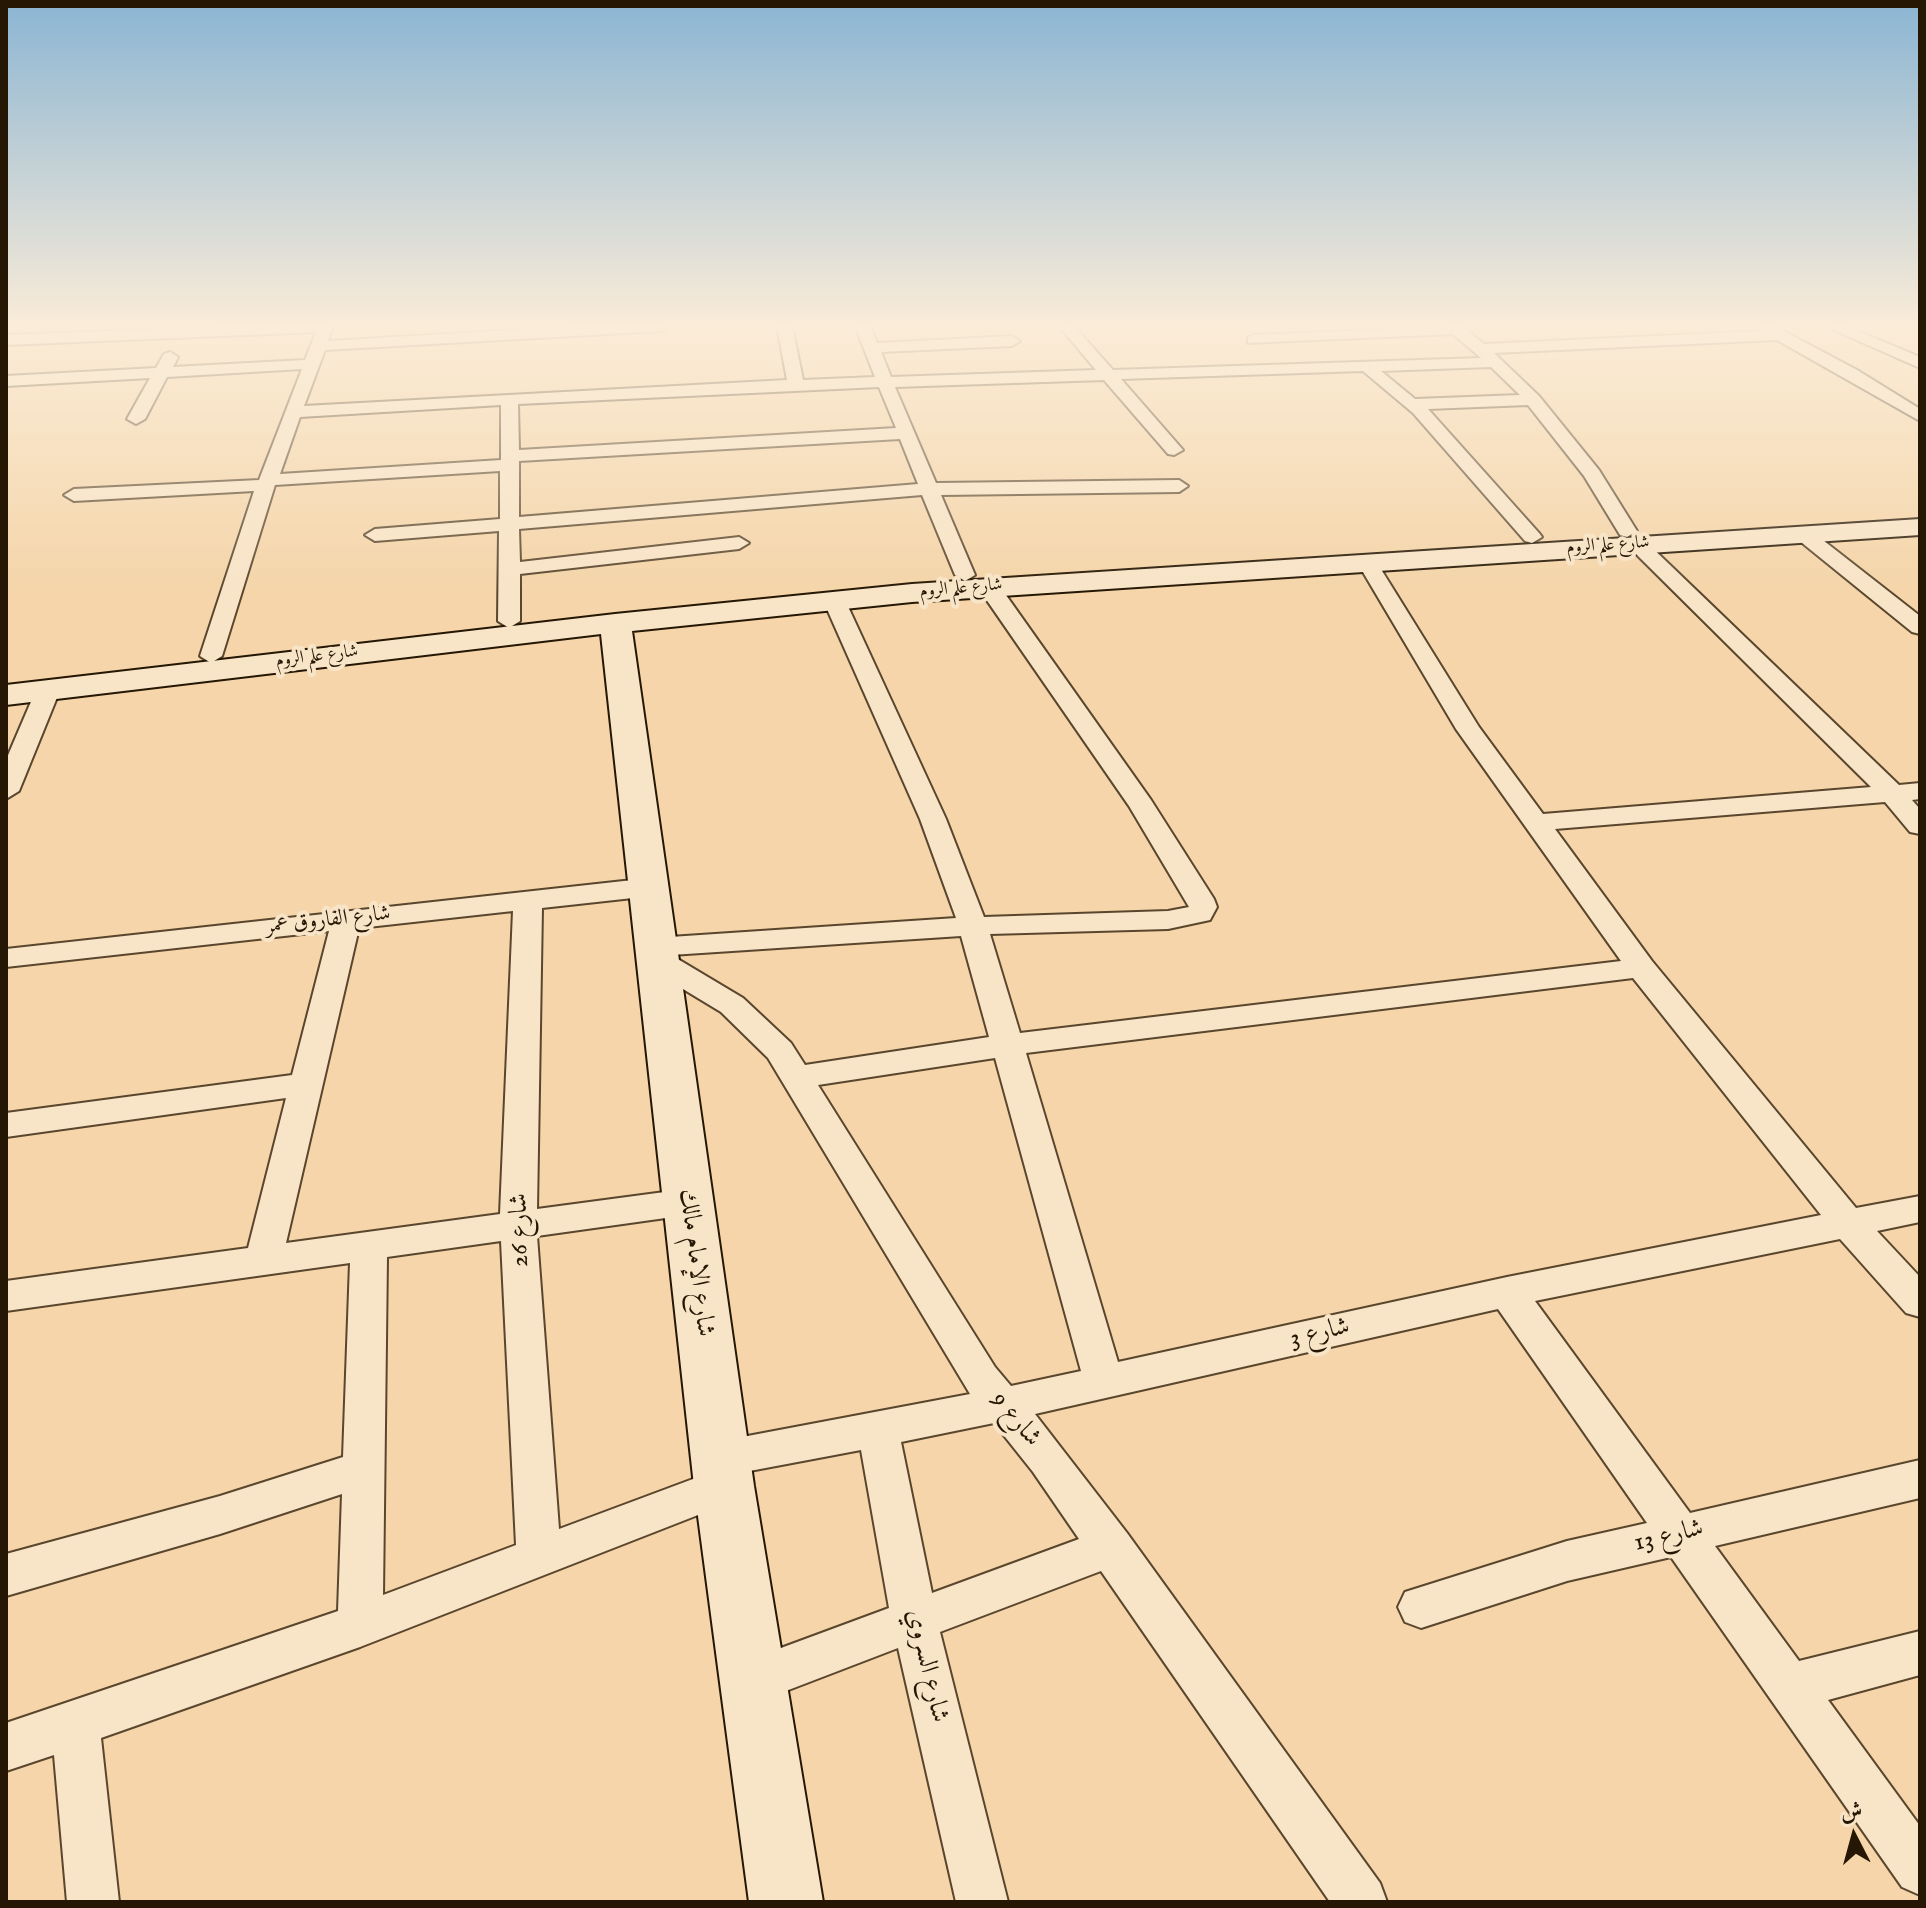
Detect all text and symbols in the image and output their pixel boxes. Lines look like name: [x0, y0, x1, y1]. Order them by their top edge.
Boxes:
street label: شارع علم الروم: [1566, 532, 1650, 560]
street label: شارع علم الروم: [919, 575, 1003, 603]
street label: شارع علم الروم: [274, 641, 360, 673]
street label: شارع الفاروق عمر: [264, 901, 392, 941]
street label: شارع الإمام مالك: [670, 1187, 720, 1339]
street label: شارع 26: [505, 1193, 537, 1267]
street label: شارع 3: [1287, 1312, 1353, 1356]
street label: شارع 9: [983, 1386, 1047, 1454]
street label: شارع 13: [1631, 1514, 1707, 1560]
street label: شارع السروي: [898, 1606, 954, 1726]
north arrow: [1814, 1796, 1894, 1876]
text: ش: [1839, 1797, 1864, 1827]

